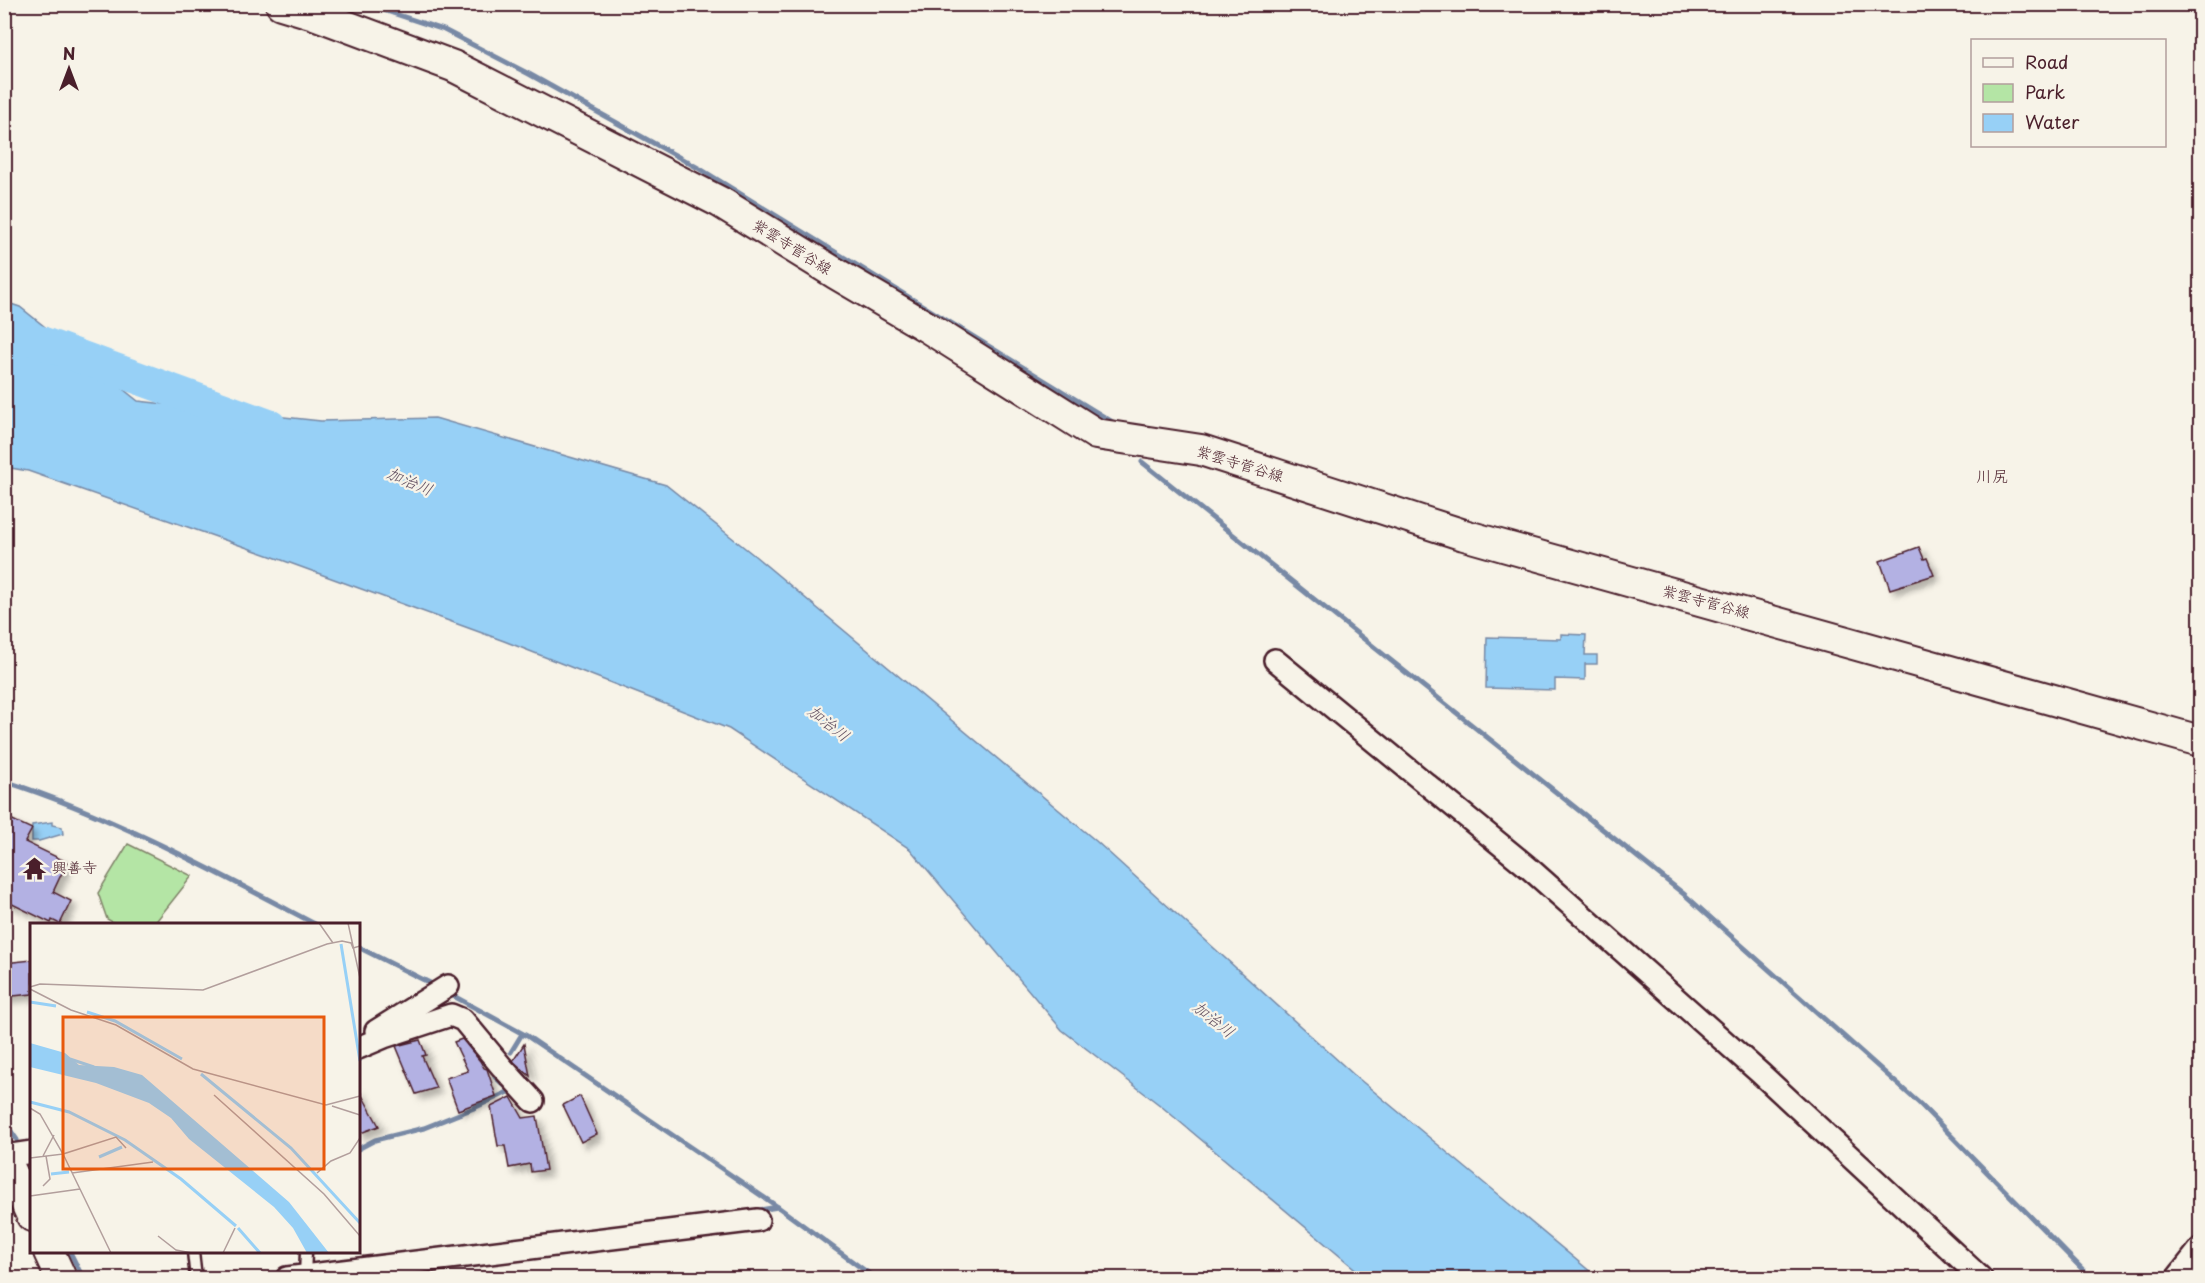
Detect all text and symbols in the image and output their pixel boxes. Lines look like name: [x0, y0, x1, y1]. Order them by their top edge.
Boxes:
north arrow: [39, 39, 99, 99]
legend: [1971, 39, 2166, 147]
text: N: [63, 41, 75, 65]
text: Road: [2025, 48, 2069, 75]
text: Park: [2025, 78, 2065, 105]
text: Water: [2025, 108, 2080, 135]
street label: 紫雲寺菅谷線: [749, 212, 837, 279]
street label: 紫雲寺菅谷線: [1194, 438, 1287, 487]
water label: 加治川: [384, 460, 437, 501]
district label: 川尻: [1976, 463, 2008, 487]
street label: 紫雲寺菅谷線: [1660, 578, 1753, 623]
water label: 加治川: [803, 698, 856, 746]
temple icon: 興善寺: [21, 855, 47, 881]
place label: 興善寺: [52, 855, 97, 878]
inset map: [30, 923, 360, 1253]
water label: 加治川: [1188, 994, 1241, 1042]

